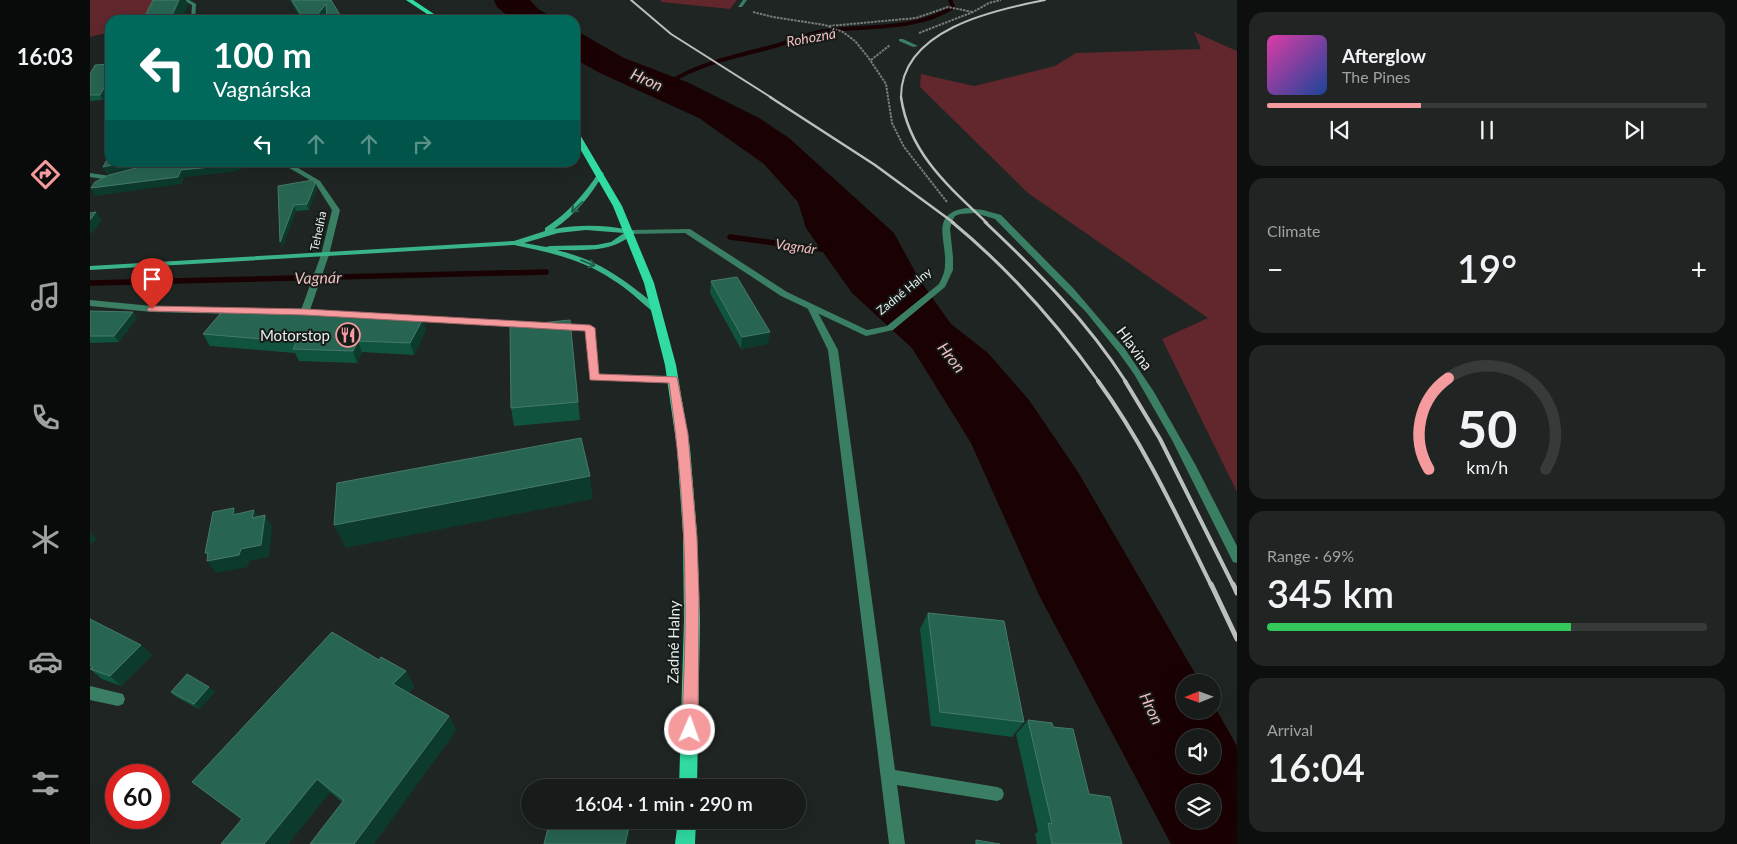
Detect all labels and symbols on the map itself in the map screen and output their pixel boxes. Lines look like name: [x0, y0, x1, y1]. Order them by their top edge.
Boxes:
water label: Rohozná: [785, 24, 838, 50]
water label: Hron: [628, 64, 666, 94]
one-way arrow: [571, 201, 583, 213]
street label: Tehelňa: [306, 210, 330, 252]
water label: Vagnár: [774, 235, 818, 257]
pin: [131, 258, 173, 309]
one-way arrow: [580, 259, 595, 269]
street label: Zadné Halny: [873, 264, 935, 318]
water label: Vagnár: [294, 267, 342, 287]
restaurant icon: Motorstop: [335, 322, 361, 348]
street label: Hlavina: [1113, 323, 1157, 373]
place label: Motorstop: [260, 326, 330, 344]
water label: Hron: [934, 338, 970, 376]
street label: Zadné Halny: [663, 600, 683, 684]
north arrow: [1176, 674, 1221, 719]
water label: Hron: [1136, 689, 1168, 727]
position arrow: [663, 703, 715, 755]
speed limit sign: 60: [105, 764, 170, 829]

